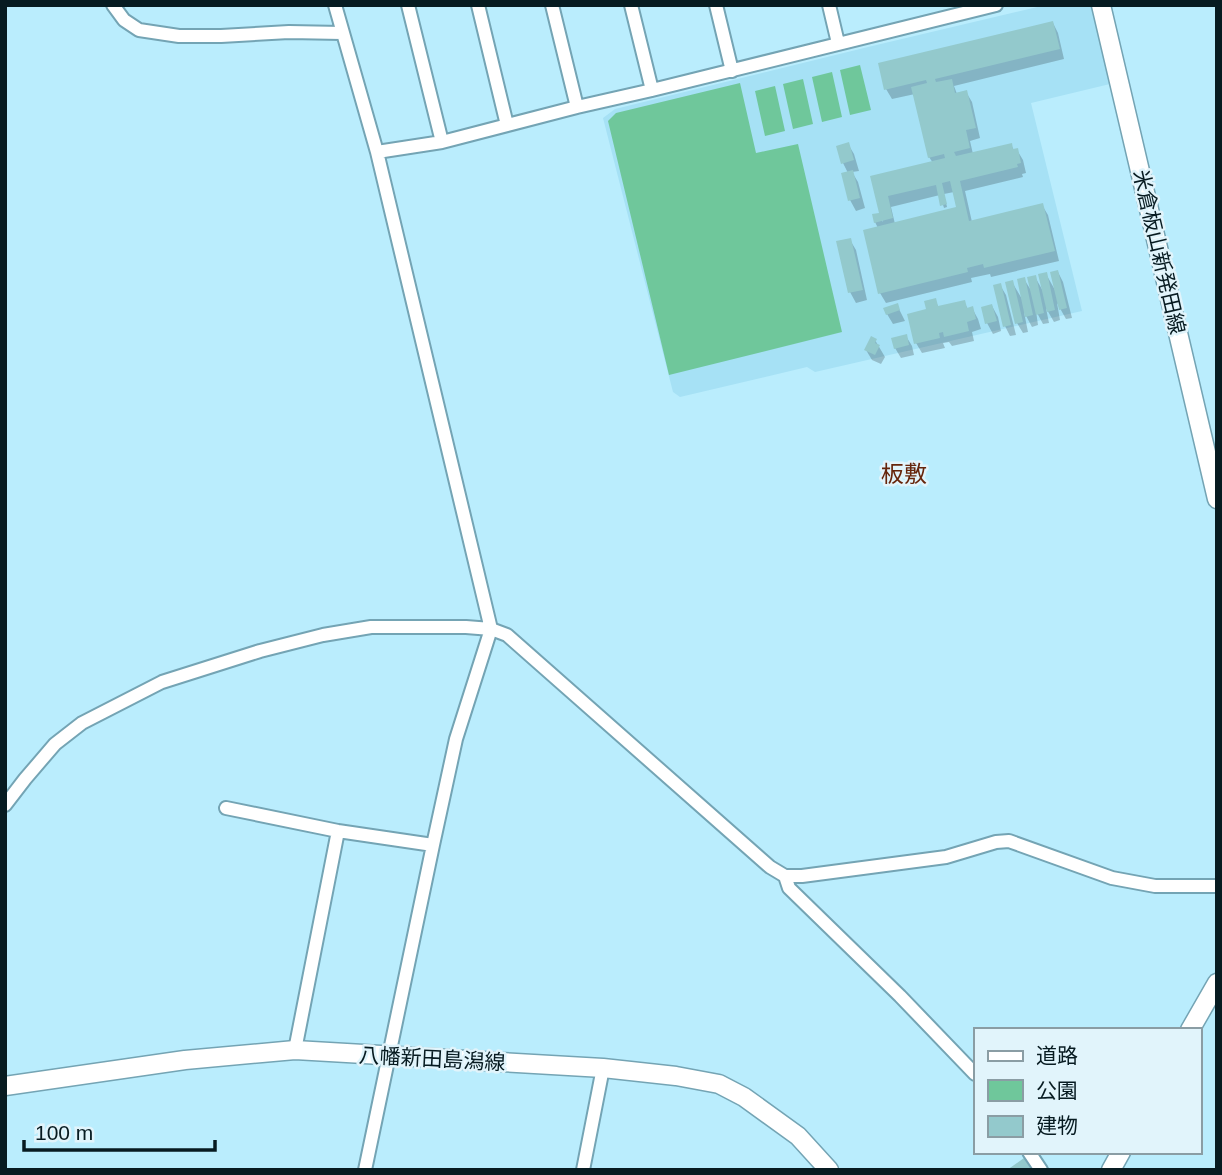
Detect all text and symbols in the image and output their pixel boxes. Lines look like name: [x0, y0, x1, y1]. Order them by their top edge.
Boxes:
street label: 米倉板山新発田線: [1129, 167, 1190, 336]
district label: 板敷: [881, 461, 927, 487]
legend: [974, 1028, 1201, 1154]
street label: 八幡新田島潟線: [358, 1043, 506, 1074]
text: 道路: [1036, 1044, 1078, 1067]
text: 公園: [1036, 1079, 1078, 1102]
scale bar: [24, 1108, 215, 1152]
text: 建物: [1036, 1114, 1078, 1137]
text: 100 m: [35, 1121, 93, 1144]

